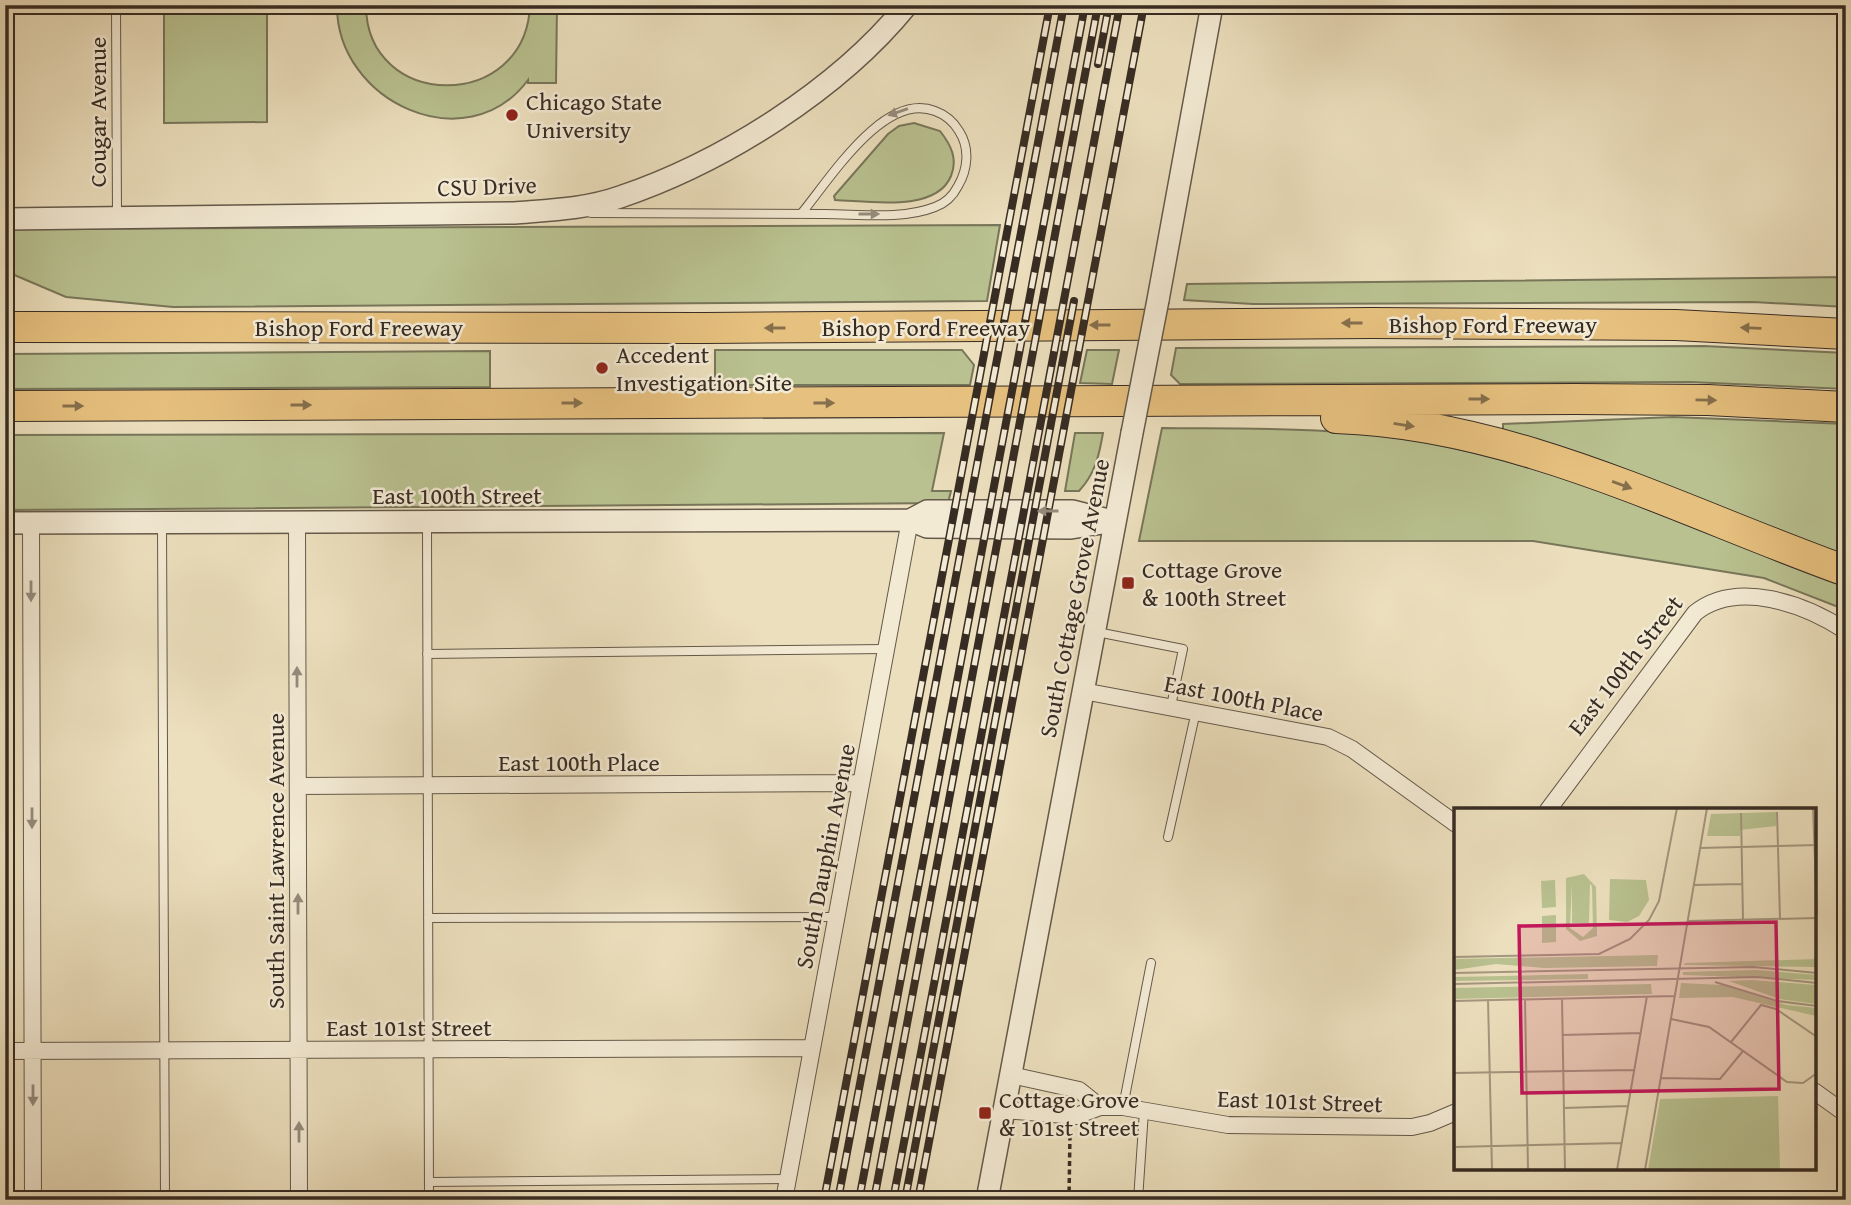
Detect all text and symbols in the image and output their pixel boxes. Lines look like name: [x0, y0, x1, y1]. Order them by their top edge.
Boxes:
street label: Cougar Avenue: [80, 37, 115, 187]
place label: Chicago State University: [526, 84, 662, 147]
marker: Chicago State University: [504, 107, 520, 123]
one-way arrow: [888, 107, 909, 118]
street label: CSU Drive: [437, 167, 537, 205]
one-way arrow: [859, 208, 881, 220]
street label: Bishop Ford Freeway: [1389, 307, 1597, 342]
street label: Bishop Ford Freeway: [255, 310, 463, 345]
street label: Bishop Ford Freeway: [822, 310, 1030, 345]
one-way arrow: [1341, 318, 1363, 329]
one-way arrow: [1089, 319, 1111, 331]
one-way arrow: [763, 322, 785, 334]
one-way arrow: [1740, 322, 1762, 333]
place label: Accedent Investigation Site: [616, 337, 792, 400]
marker: Accedent Investigation Site: [594, 360, 610, 376]
one-way arrow: [1468, 393, 1490, 405]
one-way arrow: [1696, 394, 1718, 406]
one-way arrow: [561, 397, 583, 409]
one-way arrow: [813, 397, 835, 409]
one-way arrow: [290, 399, 312, 411]
one-way arrow: [63, 400, 85, 412]
one-way arrow: [1393, 420, 1415, 431]
street label: South Cottage Grove Avenue: [1030, 456, 1118, 740]
street label: East 100th Street: [372, 478, 542, 513]
one-way arrow: [1612, 480, 1633, 491]
one-way arrow: [1036, 505, 1058, 517]
place label: Cottage Grove & 100th Street: [1142, 552, 1287, 615]
marker: Cottage Grove & 100th Street: [1120, 575, 1136, 591]
one-way arrow: [25, 580, 37, 602]
street label: East 100th Street: [1559, 587, 1691, 743]
one-way arrow: [291, 665, 303, 687]
street label: East 100th Place: [1161, 665, 1327, 731]
street label: South Saint Lawrence Avenue: [258, 713, 293, 1009]
street label: South Dauphin Avenue: [786, 740, 864, 972]
street label: East 100th Place: [498, 745, 660, 780]
one-way arrow: [26, 807, 38, 829]
inset map: [1454, 808, 1816, 1170]
one-way arrow: [292, 893, 304, 915]
street label: East 101st Street: [326, 1010, 492, 1045]
street label: East 101st Street: [1217, 1081, 1384, 1121]
place label: Cottage Grove & 101st Street: [999, 1082, 1140, 1145]
one-way arrow: [27, 1084, 39, 1106]
marker: Cottage Grove & 101st Street: [977, 1105, 993, 1121]
one-way arrow: [293, 1120, 305, 1142]

